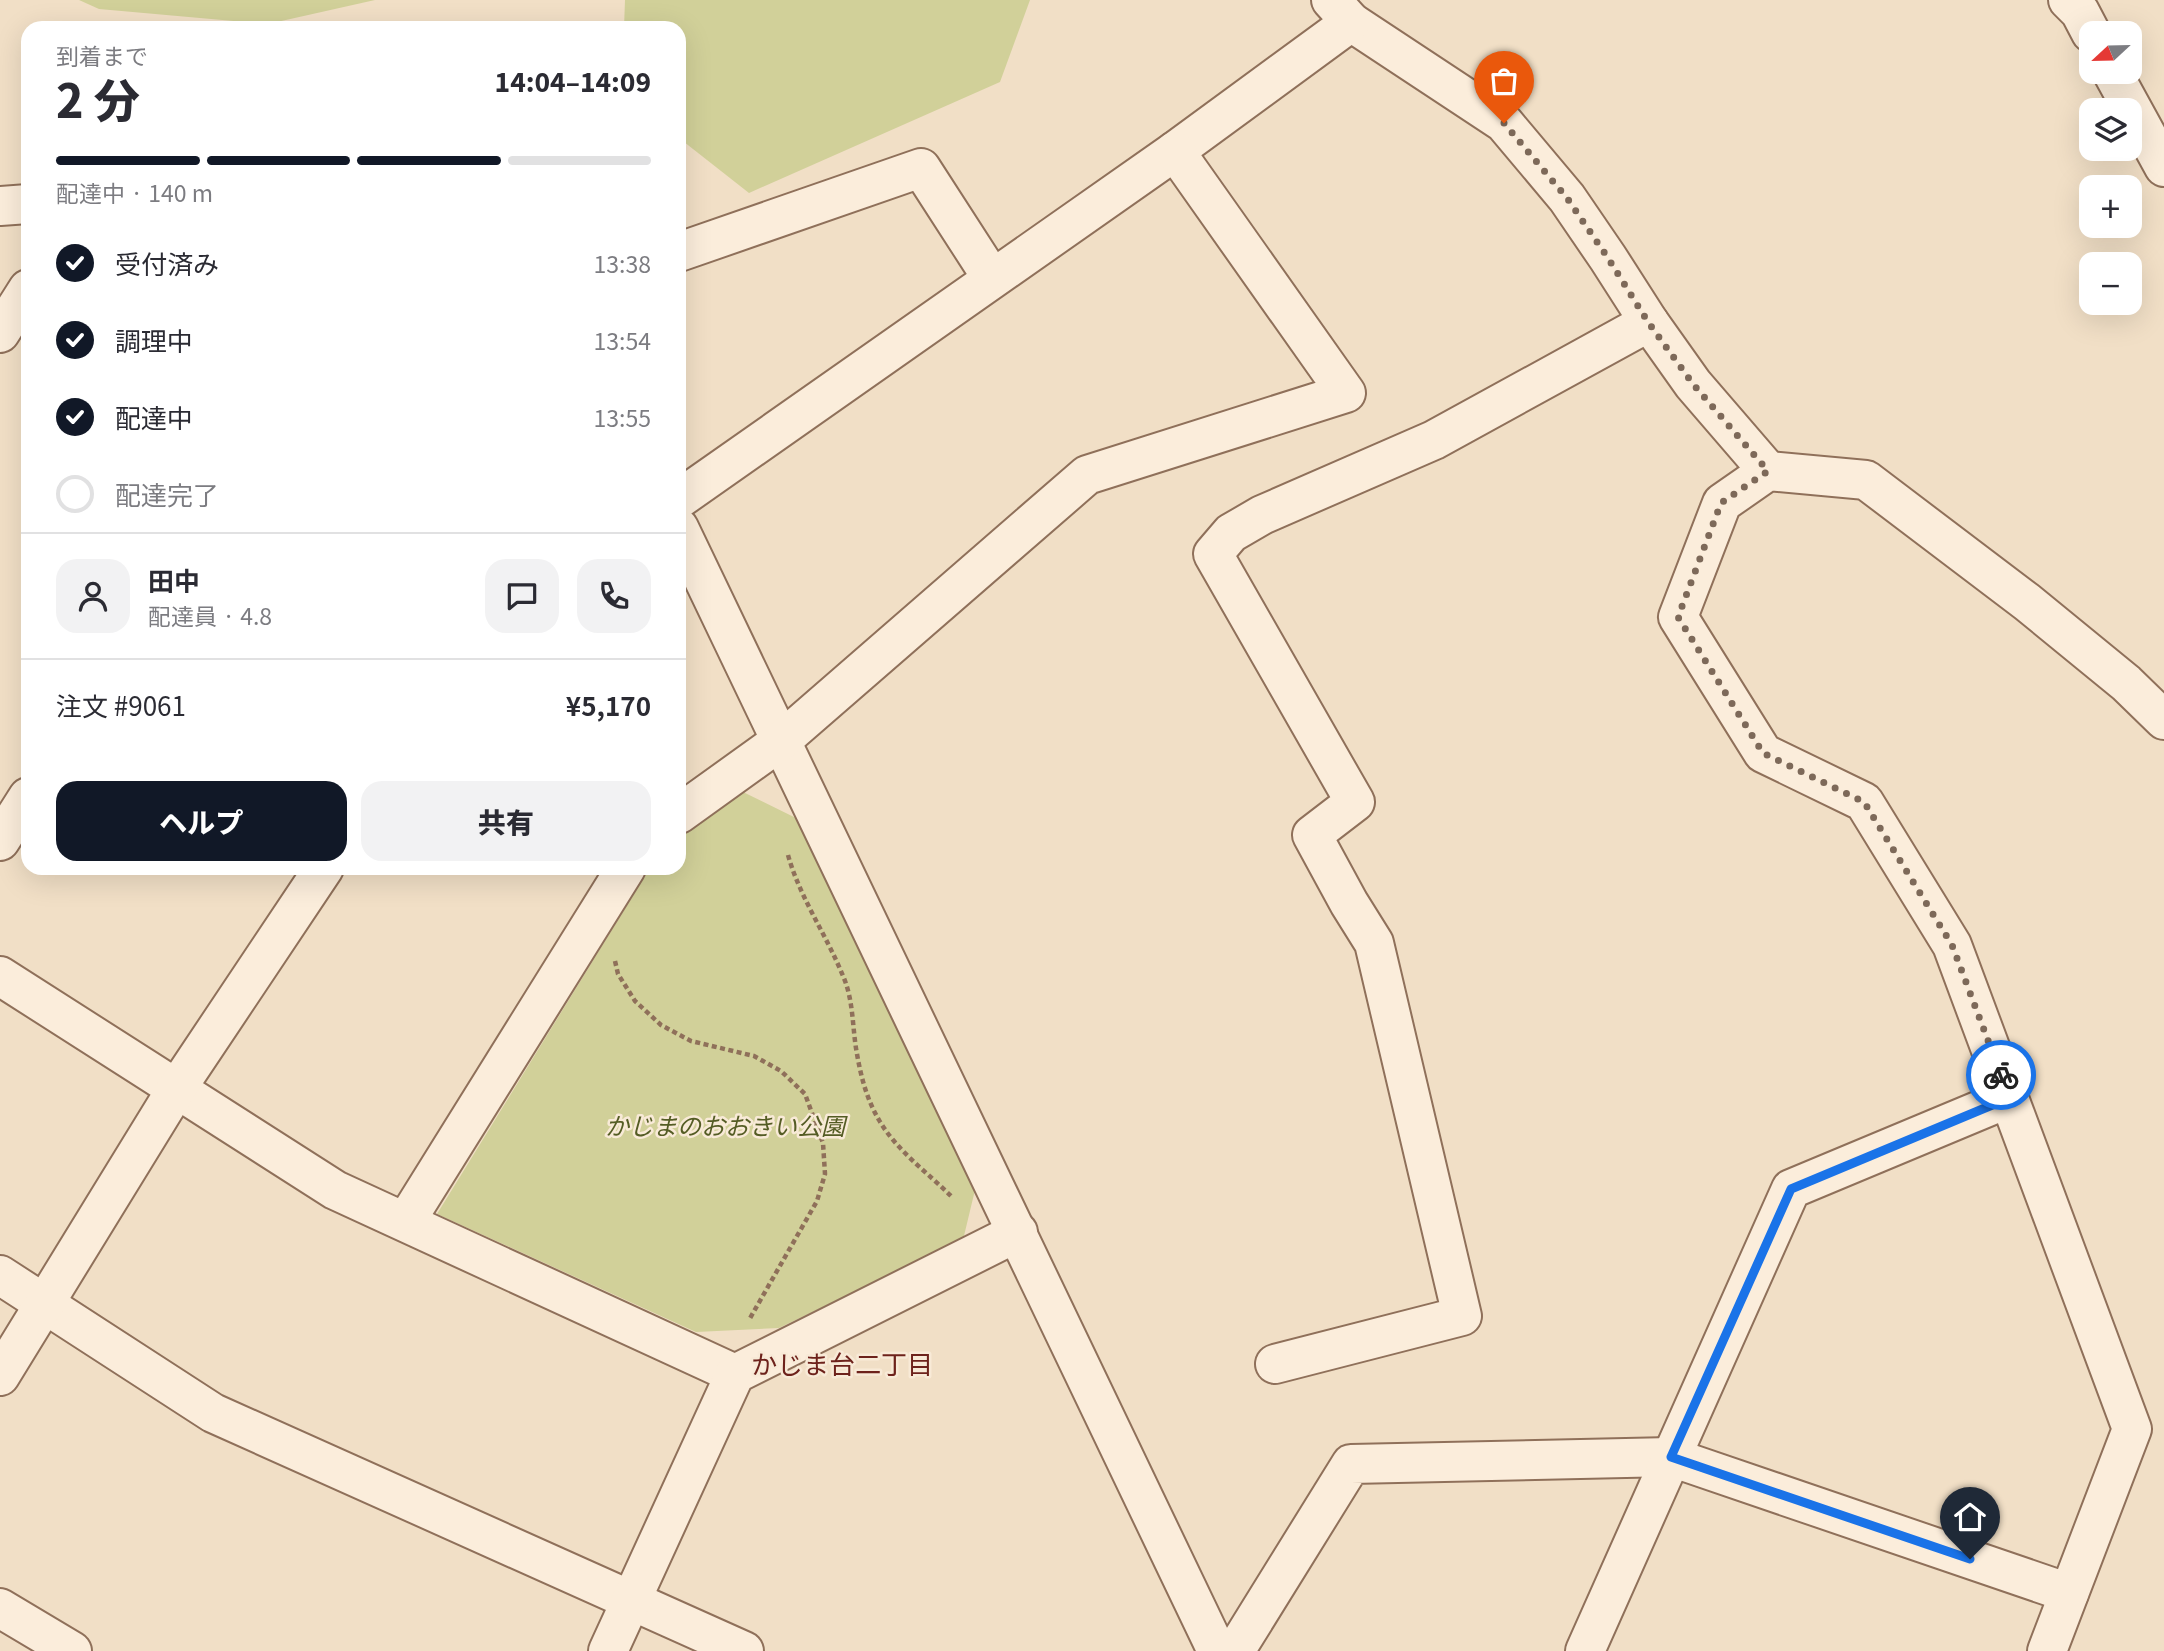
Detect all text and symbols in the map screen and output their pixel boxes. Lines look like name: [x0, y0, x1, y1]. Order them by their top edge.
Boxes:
north arrow: [2079, 21, 2142, 84]
map controls: [2079, 21, 2142, 315]
text: 到着まで: [56, 38, 148, 72]
pin: [1474, 51, 1534, 123]
text: 14:04–14:09: [495, 62, 651, 99]
icon: bag: [1485, 62, 1523, 100]
text: 2 分: [56, 65, 140, 131]
button: layers: [2079, 98, 2142, 161]
text: 配達中 · 140 m: [56, 175, 213, 209]
button: +: [2079, 175, 2142, 238]
icon: check: [56, 244, 94, 282]
text: 受付済み: [115, 244, 219, 281]
text: 13:38: [594, 246, 651, 280]
button: −: [2079, 252, 2142, 315]
icon: check: [56, 321, 94, 359]
text: 調理中: [115, 321, 193, 358]
text: 13:54: [594, 323, 651, 357]
icon: check: [56, 398, 94, 436]
text: 配達中: [115, 398, 193, 435]
text: 13:55: [594, 400, 651, 434]
text: 配達完了: [115, 475, 219, 512]
button: person: [56, 559, 130, 633]
button: chat: [485, 559, 559, 633]
button: phone: [577, 559, 651, 633]
text: 田中: [148, 561, 200, 598]
text: 配達員 · 4.8: [148, 598, 272, 632]
text: 注文 #9061: [56, 686, 186, 723]
text: ¥5,170: [566, 686, 651, 723]
button: ヘルプ: [56, 781, 347, 861]
button: 共有: [361, 781, 651, 861]
courier: [1966, 1040, 2036, 1110]
icon: bike: [1982, 1056, 2020, 1094]
park label: かじまのおおきい公園: [605, 1107, 848, 1142]
district label: かじま台二丁目: [751, 1344, 933, 1381]
pin: [1940, 1487, 2000, 1559]
icon: home: [1951, 1498, 1989, 1536]

